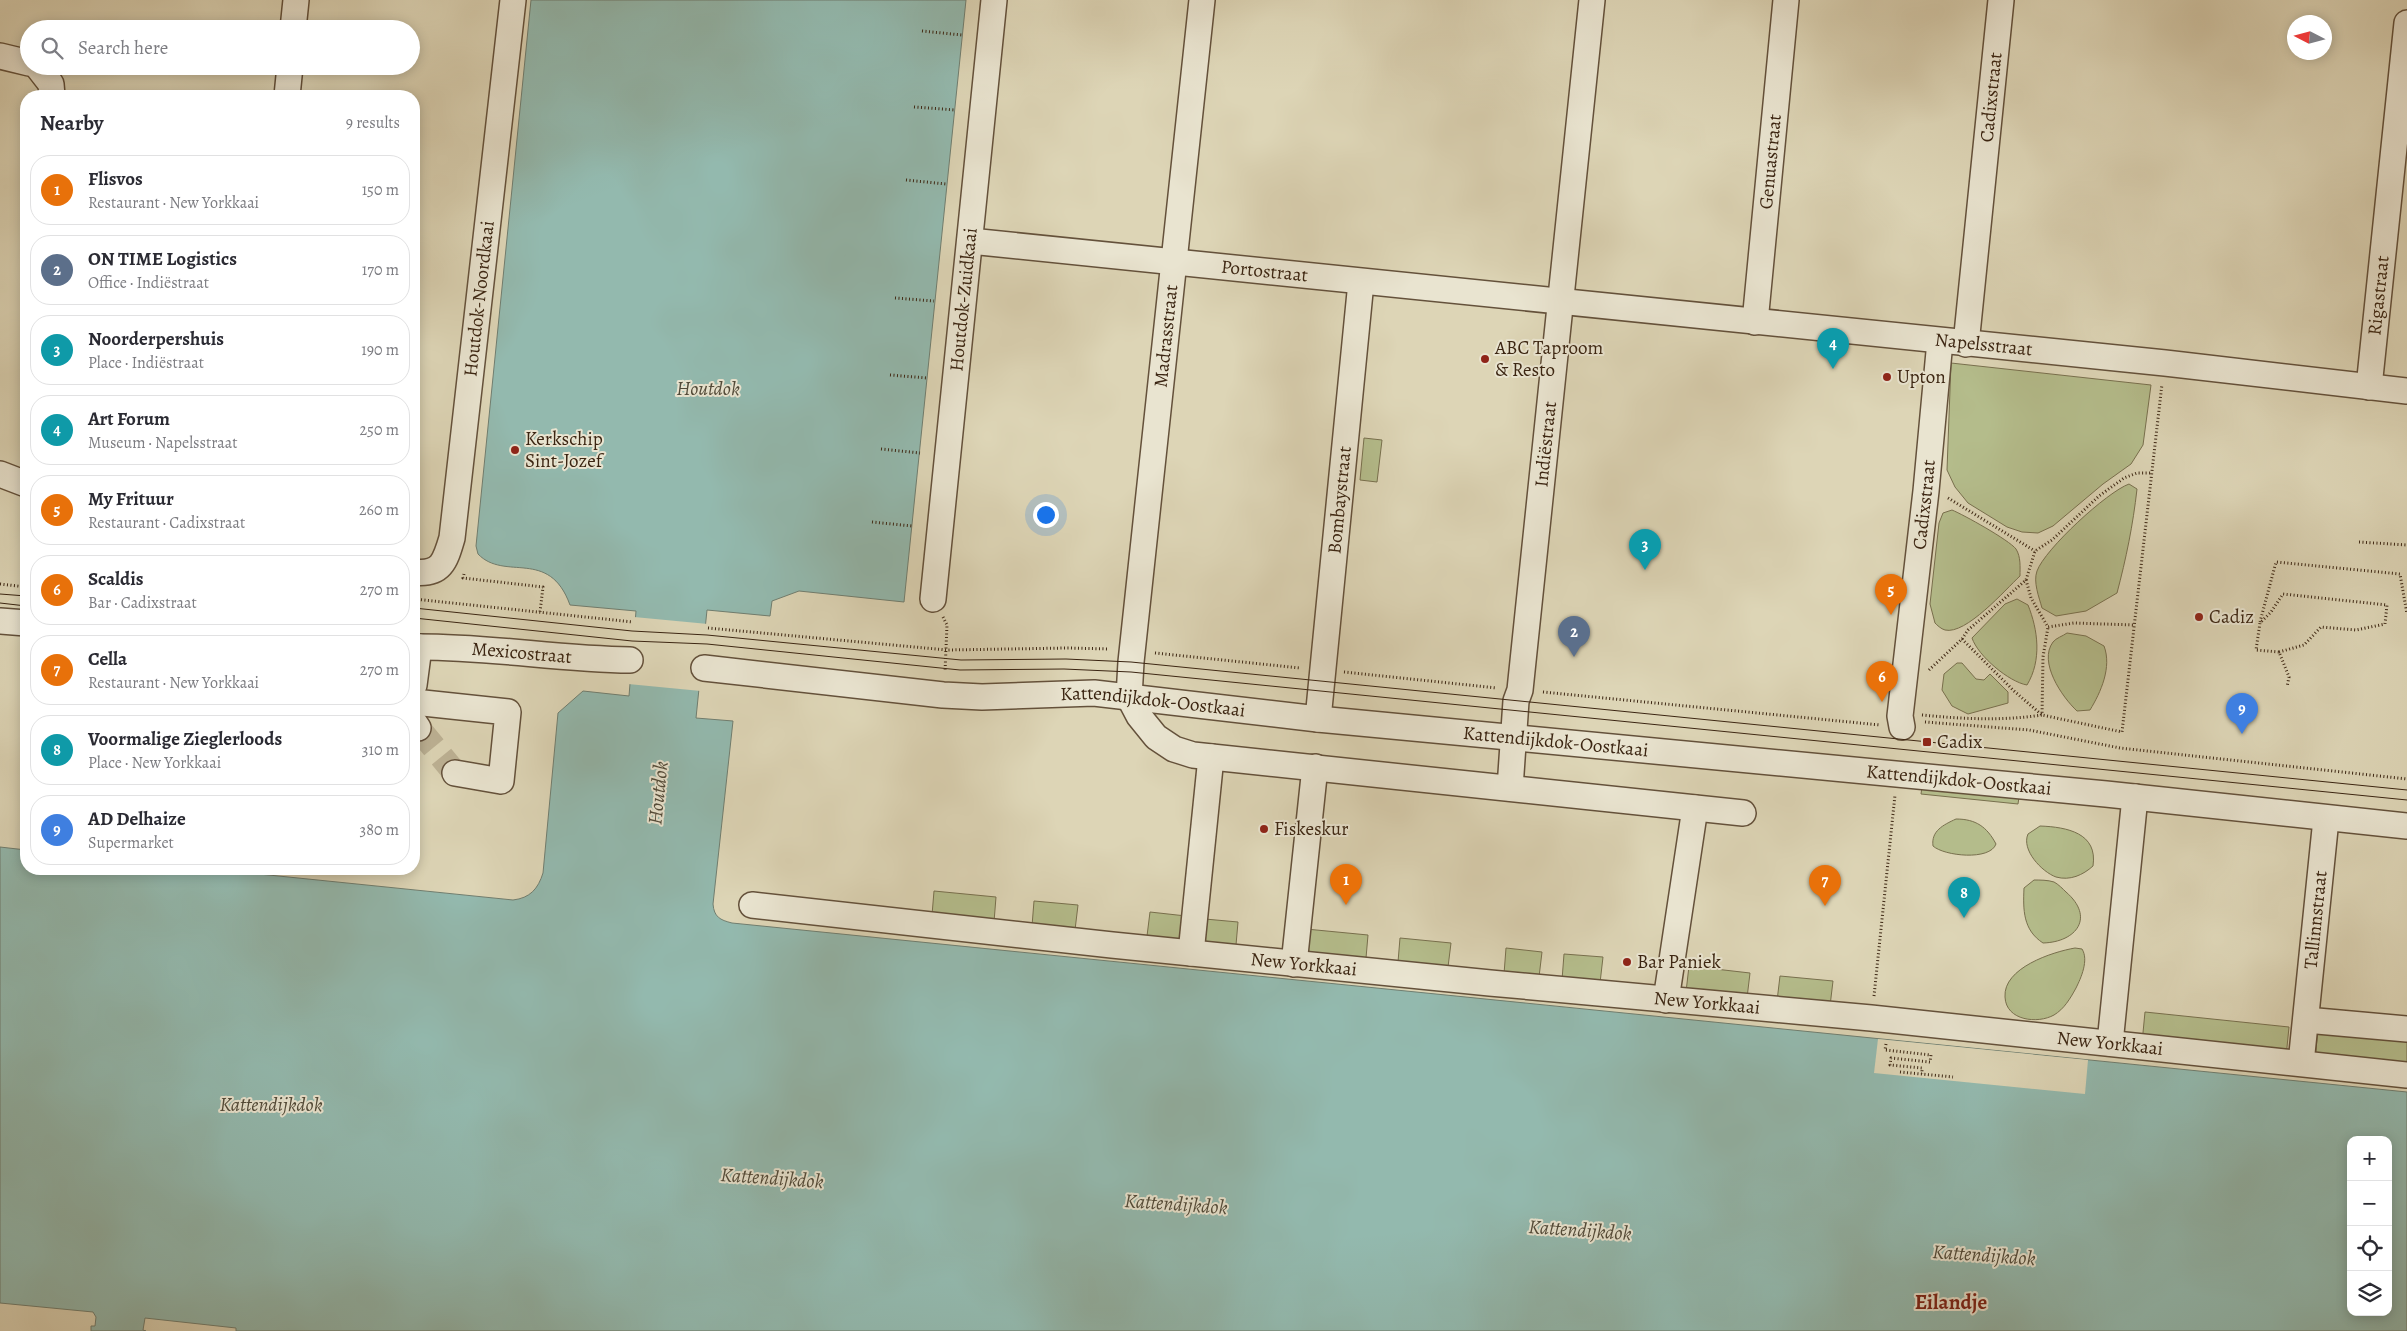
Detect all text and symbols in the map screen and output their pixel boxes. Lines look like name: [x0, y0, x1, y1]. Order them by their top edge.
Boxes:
north arrow: [2287, 15, 2332, 60]
search box: [20, 20, 420, 75]
icon: search: [38, 34, 66, 62]
text: Search here: [78, 35, 168, 61]
street label: Cadixstraat: [1974, 51, 2009, 144]
text: Nearby: [40, 109, 103, 137]
text: 9 results: [346, 112, 400, 134]
street label: Genuastraat: [1753, 113, 1788, 210]
text: Flisvos: [88, 166, 143, 192]
text: 1: [54, 179, 60, 201]
text: 150 m: [362, 179, 399, 201]
text: Restaurant · New Yorkkaai: [88, 192, 259, 214]
street label: Houtdok-Noordkaai: [457, 219, 501, 378]
street label: Houtdok-Zuidkaai: [943, 226, 984, 373]
text: ON TIME Logistics: [88, 246, 237, 272]
street label: Portostraat: [1220, 254, 1309, 288]
street label: Rigastraat: [2361, 254, 2396, 337]
text: 2: [53, 259, 61, 281]
text: 170 m: [362, 259, 399, 281]
text: Office · Indiëstraat: [88, 272, 209, 294]
street label: Madrasstraat: [1148, 283, 1184, 389]
text: Noorderpershuis: [88, 326, 224, 352]
street label: Napelsstraat: [1934, 327, 2034, 362]
pin: 4: [1817, 328, 1849, 369]
place label: ABC Taproom & Resto: [1494, 335, 1603, 383]
text: 3: [54, 339, 60, 361]
text: 190 m: [361, 339, 399, 361]
text: Place · Indiëstraat: [88, 352, 204, 374]
marker: ABC Taproom & Resto: [1479, 353, 1491, 365]
place label: Upton: [1897, 364, 1946, 390]
marker: Upton: [1881, 371, 1893, 383]
water label: Houtdok: [676, 375, 740, 402]
street label: Indiëstraat: [1528, 400, 1563, 488]
text: Art Forum: [88, 406, 170, 432]
text: 4: [53, 419, 61, 441]
text: 250 m: [360, 419, 399, 441]
place label: Kerkschip Sint-Jozef: [525, 426, 605, 474]
text: Museum · Napelsstraat: [88, 432, 237, 454]
marker: Kerkschip Sint-Jozef: [509, 444, 521, 456]
street label: Bombaystraat: [1321, 445, 1358, 555]
street label: Cadixstraat: [1906, 458, 1942, 551]
text: My Frituur: [88, 486, 174, 512]
text: 5: [54, 499, 60, 521]
text: 260 m: [359, 499, 399, 521]
your location: [1033, 502, 1059, 528]
text: Restaurant · Cadixstraat: [88, 512, 245, 534]
pin: 3: [1629, 529, 1661, 570]
text: Scaldis: [88, 566, 144, 592]
pin: 5: [1875, 574, 1907, 615]
text: 6: [53, 579, 61, 601]
text: 270 m: [360, 579, 399, 601]
text: Bar · Cadixstraat: [88, 592, 197, 614]
place label: Cadiz: [2209, 604, 2254, 630]
marker: Cadiz: [2193, 611, 2205, 623]
pin: 2: [1558, 616, 1590, 657]
street label: Mexicostraat: [471, 636, 573, 670]
text: Cella: [88, 646, 127, 672]
text: 7: [54, 659, 60, 681]
text: 270 m: [360, 659, 399, 681]
pin: 6: [1866, 661, 1898, 702]
text: Restaurant · New Yorkkaai: [88, 672, 259, 694]
street label: Kattendijkdok-Oostkaai: [1060, 680, 1247, 723]
pin: 9: [2226, 693, 2258, 734]
street label: Kattendijkdok-Oostkaai: [1462, 720, 1650, 763]
text: Voormalige Zieglerloods: [88, 726, 282, 752]
place label: Cadix: [1937, 729, 1982, 755]
marker: Cadix: [1921, 736, 1933, 748]
text: 8: [53, 739, 61, 761]
text: 310 m: [362, 739, 399, 761]
text: Place · New Yorkkaai: [88, 752, 221, 774]
street label: Kattendijkdok-Oostkaai: [1865, 758, 2053, 802]
water label: Houtdok: [641, 760, 675, 826]
text: AD Delhaize: [88, 806, 186, 832]
place label: Fiskeskur: [1274, 816, 1349, 842]
text: 9: [53, 819, 61, 841]
text: 380 m: [360, 819, 399, 841]
marker: Fiskeskur: [1258, 823, 1270, 835]
text: Supermarket: [88, 832, 174, 854]
pin: 1: [1330, 864, 1362, 905]
pin: 7: [1809, 865, 1841, 906]
street label: Tallinnstraat: [2298, 869, 2334, 970]
pin: 8: [1948, 877, 1980, 918]
street label: New Yorkkaai: [1249, 946, 1358, 983]
place label: Bar Paniek: [1637, 949, 1721, 975]
marker: Bar Paniek: [1621, 956, 1633, 968]
street label: New Yorkkaai: [1653, 985, 1761, 1021]
street label: New Yorkkaai: [2055, 1025, 2164, 1062]
water label: Kattendijkdok: [219, 1091, 323, 1118]
map controls: [2347, 1136, 2392, 1316]
button: +: [2347, 1136, 2392, 1181]
water label: Kattendijkdok: [720, 1161, 825, 1195]
button: −: [2347, 1181, 2392, 1226]
water label: Kattendijkdok: [1124, 1187, 1229, 1221]
water label: Kattendijkdok: [1528, 1213, 1633, 1247]
button: locate: [2347, 1226, 2392, 1271]
water label: Kattendijkdok: [1932, 1238, 2037, 1272]
button: layers: [2347, 1271, 2392, 1316]
district label: Eilandje: [1915, 1288, 1987, 1316]

